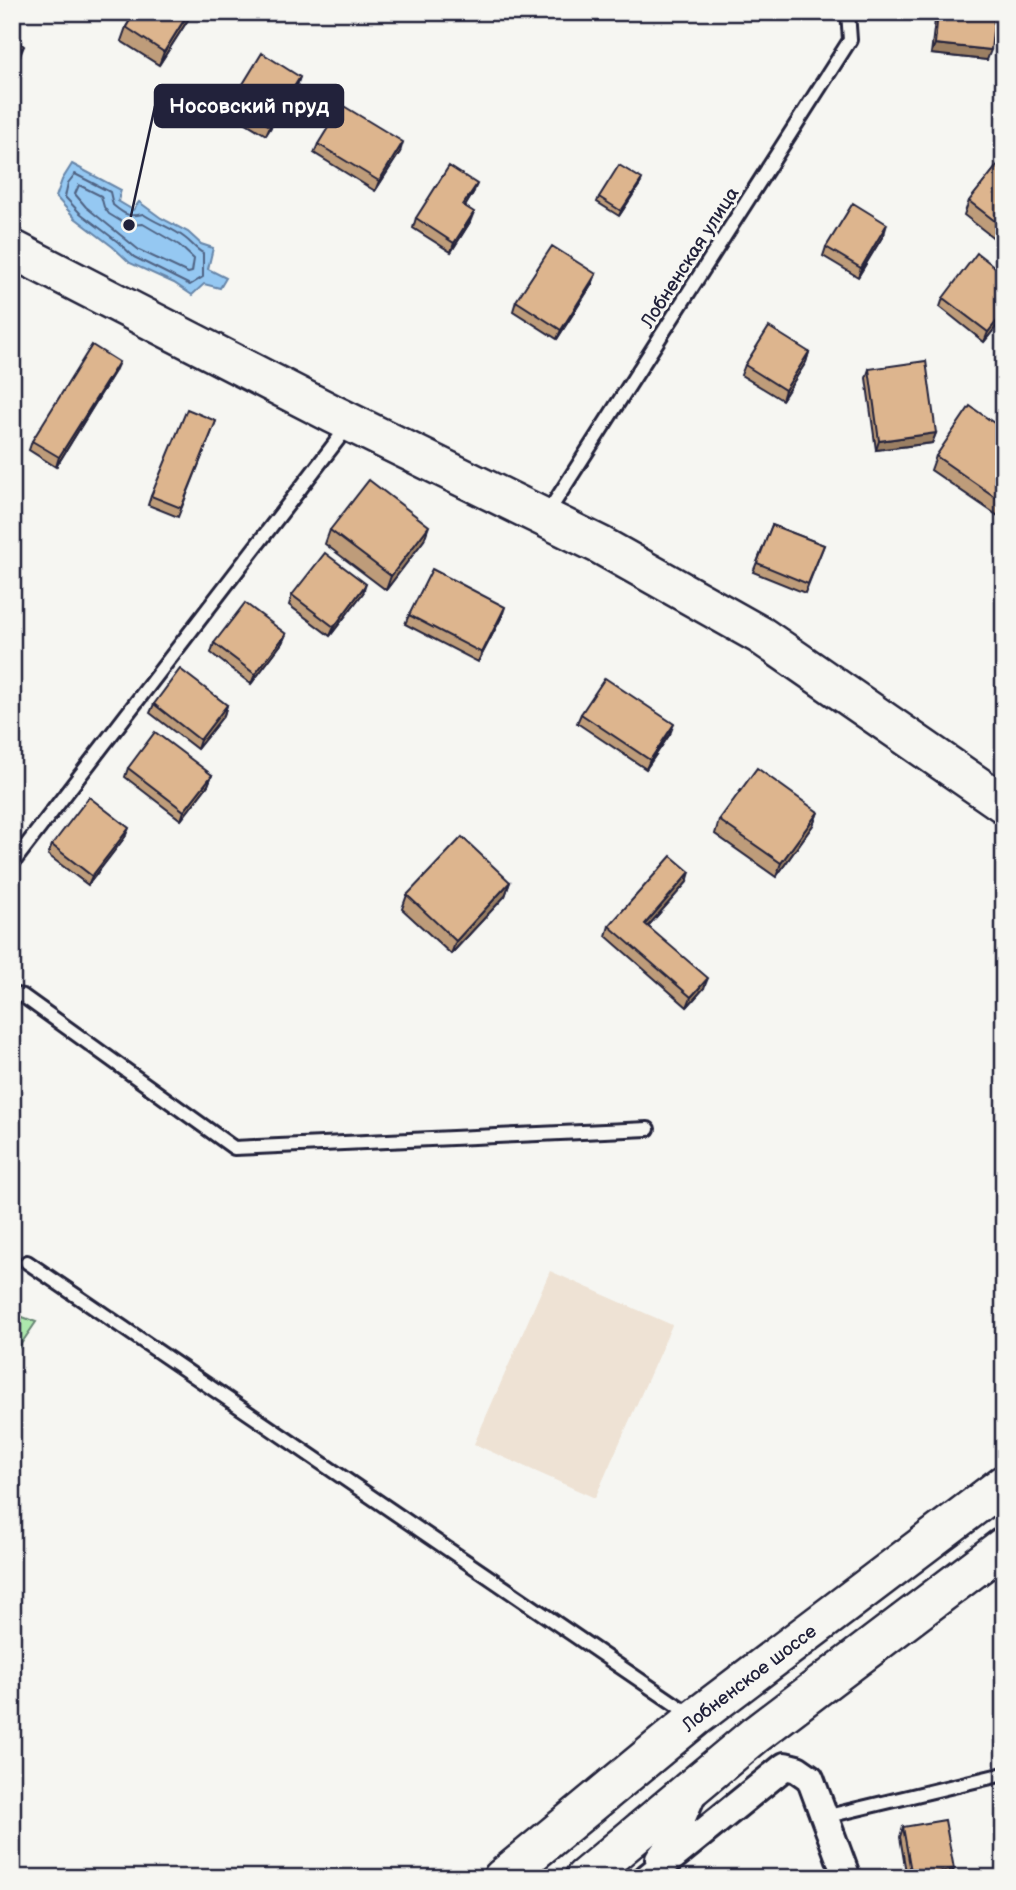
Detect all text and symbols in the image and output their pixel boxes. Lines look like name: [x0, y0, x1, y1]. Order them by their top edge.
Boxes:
callout: Носовский пруд: [155, 85, 343, 127]
text: Носовский пруд: [169, 94, 329, 119]
street label: Лобненская улица: [636, 183, 744, 333]
street label: Лобненское шоссе: [677, 1620, 822, 1738]

